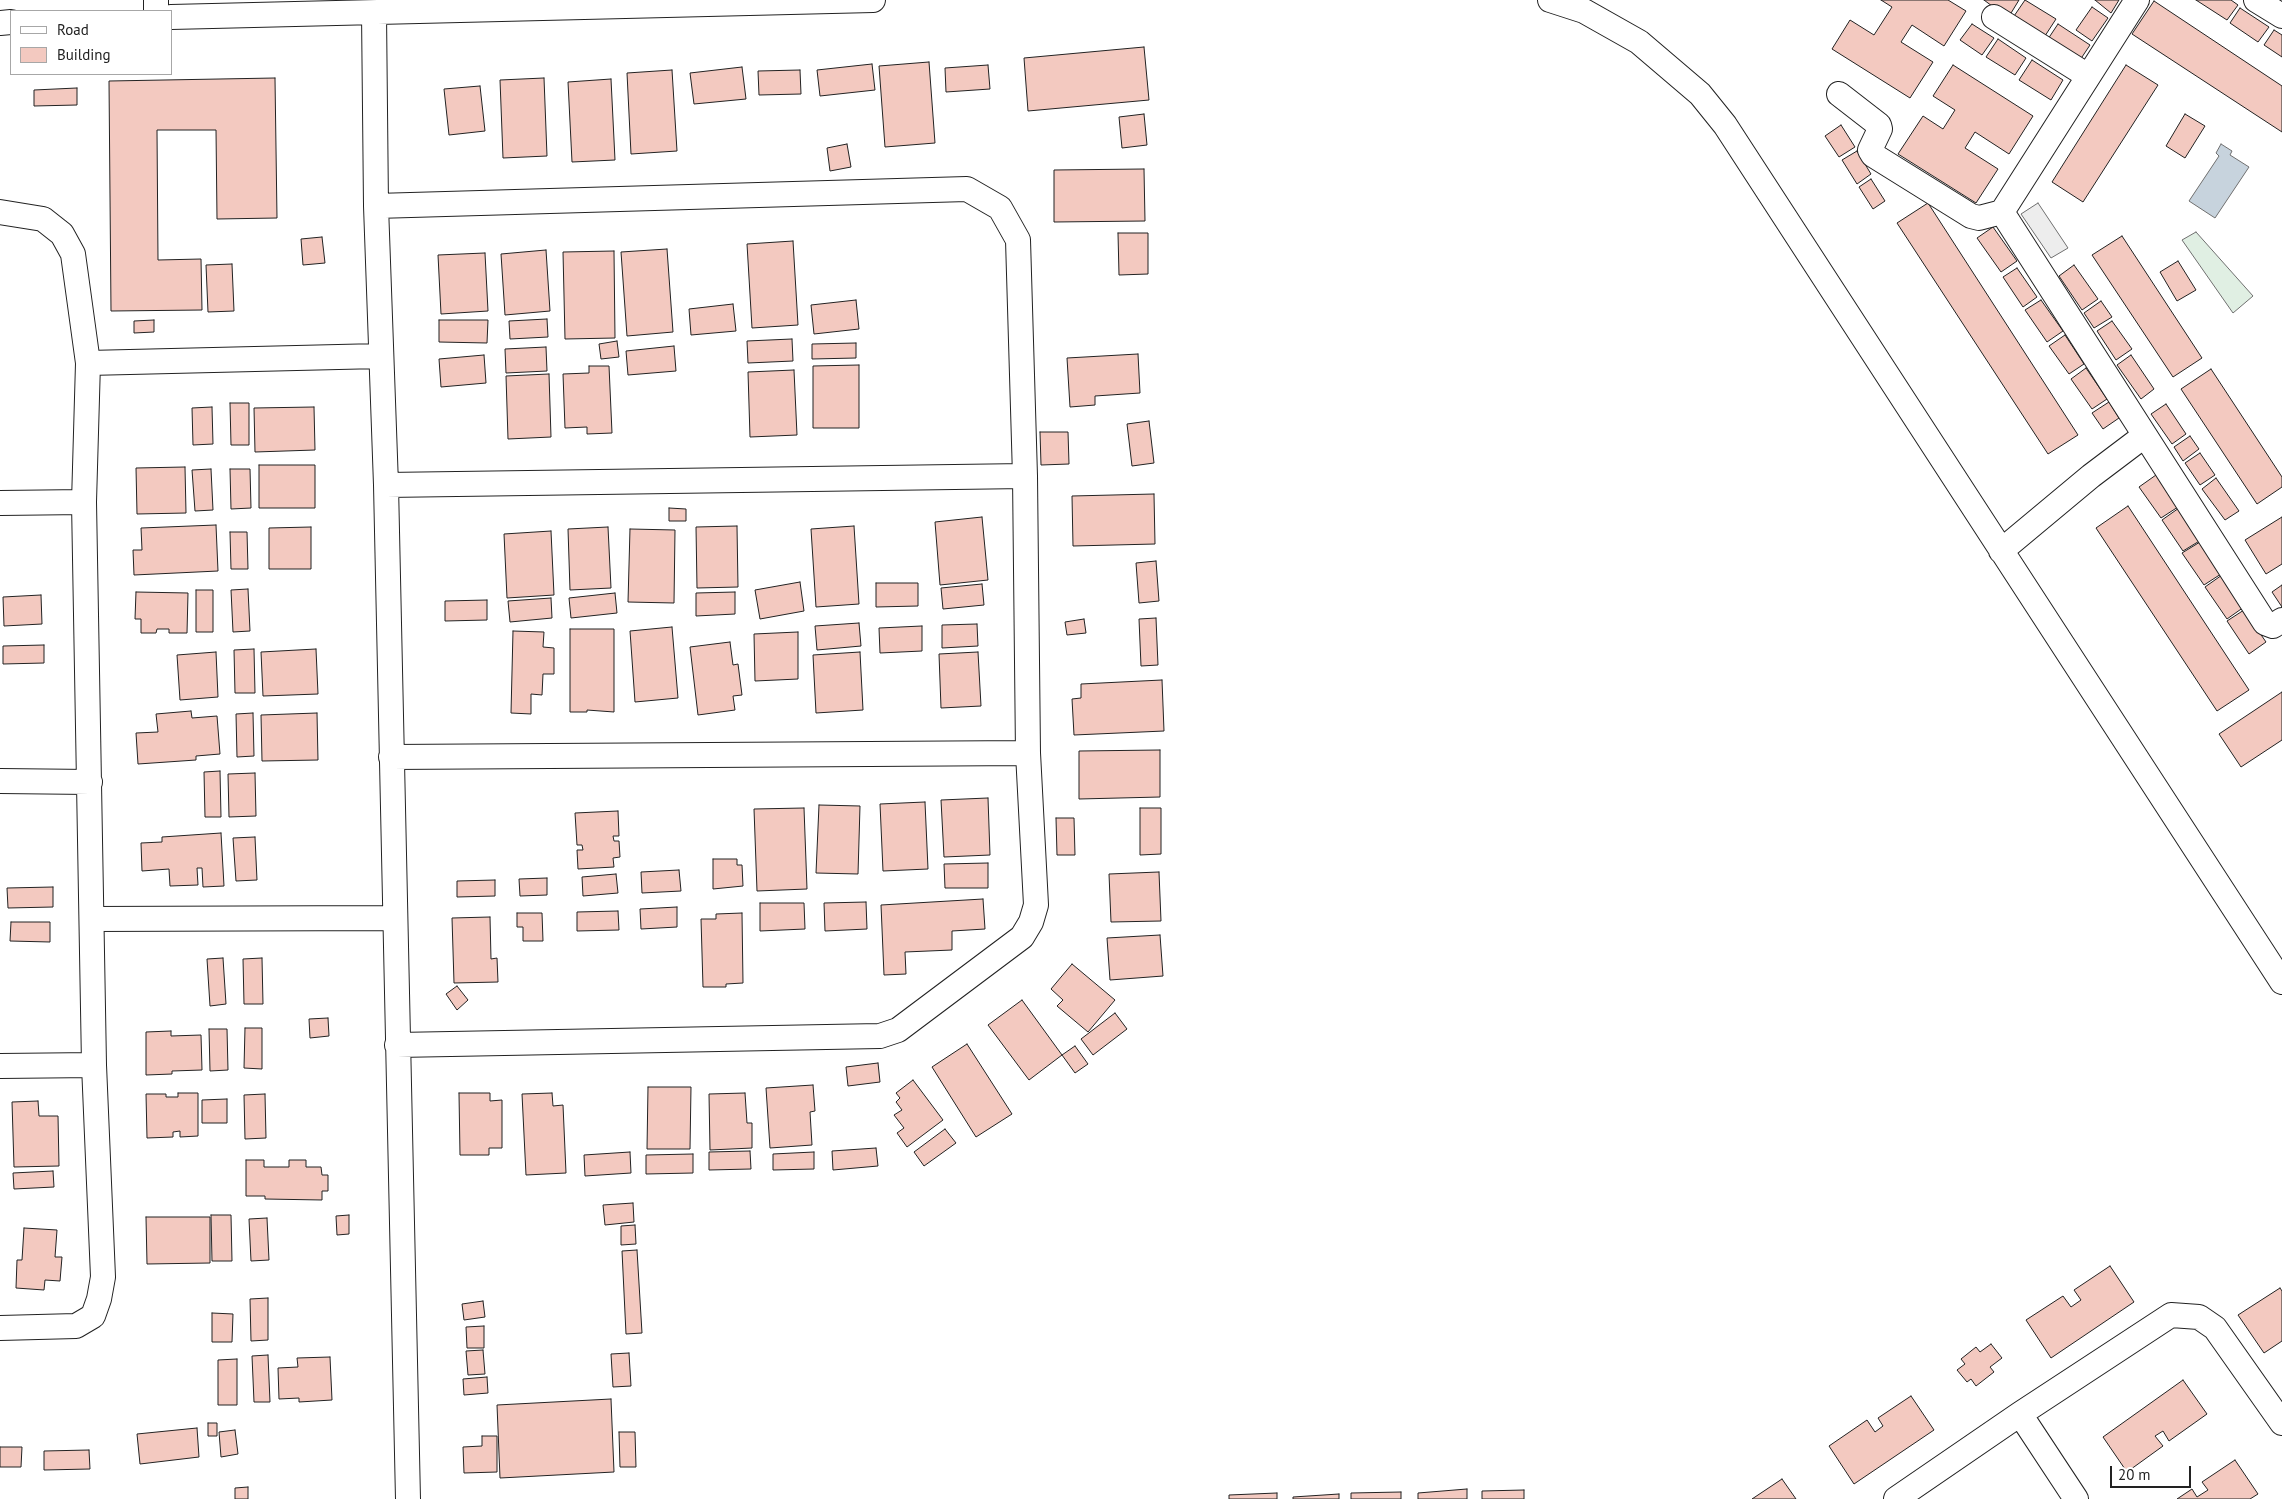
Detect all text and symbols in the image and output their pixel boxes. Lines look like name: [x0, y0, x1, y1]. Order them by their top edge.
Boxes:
legend: [10, 10, 172, 75]
text: Road: [57, 20, 89, 39]
text: Building: [57, 45, 111, 64]
scale bar: [2112, 1456, 2193, 1488]
text: 20 m: [2118, 1465, 2151, 1484]

